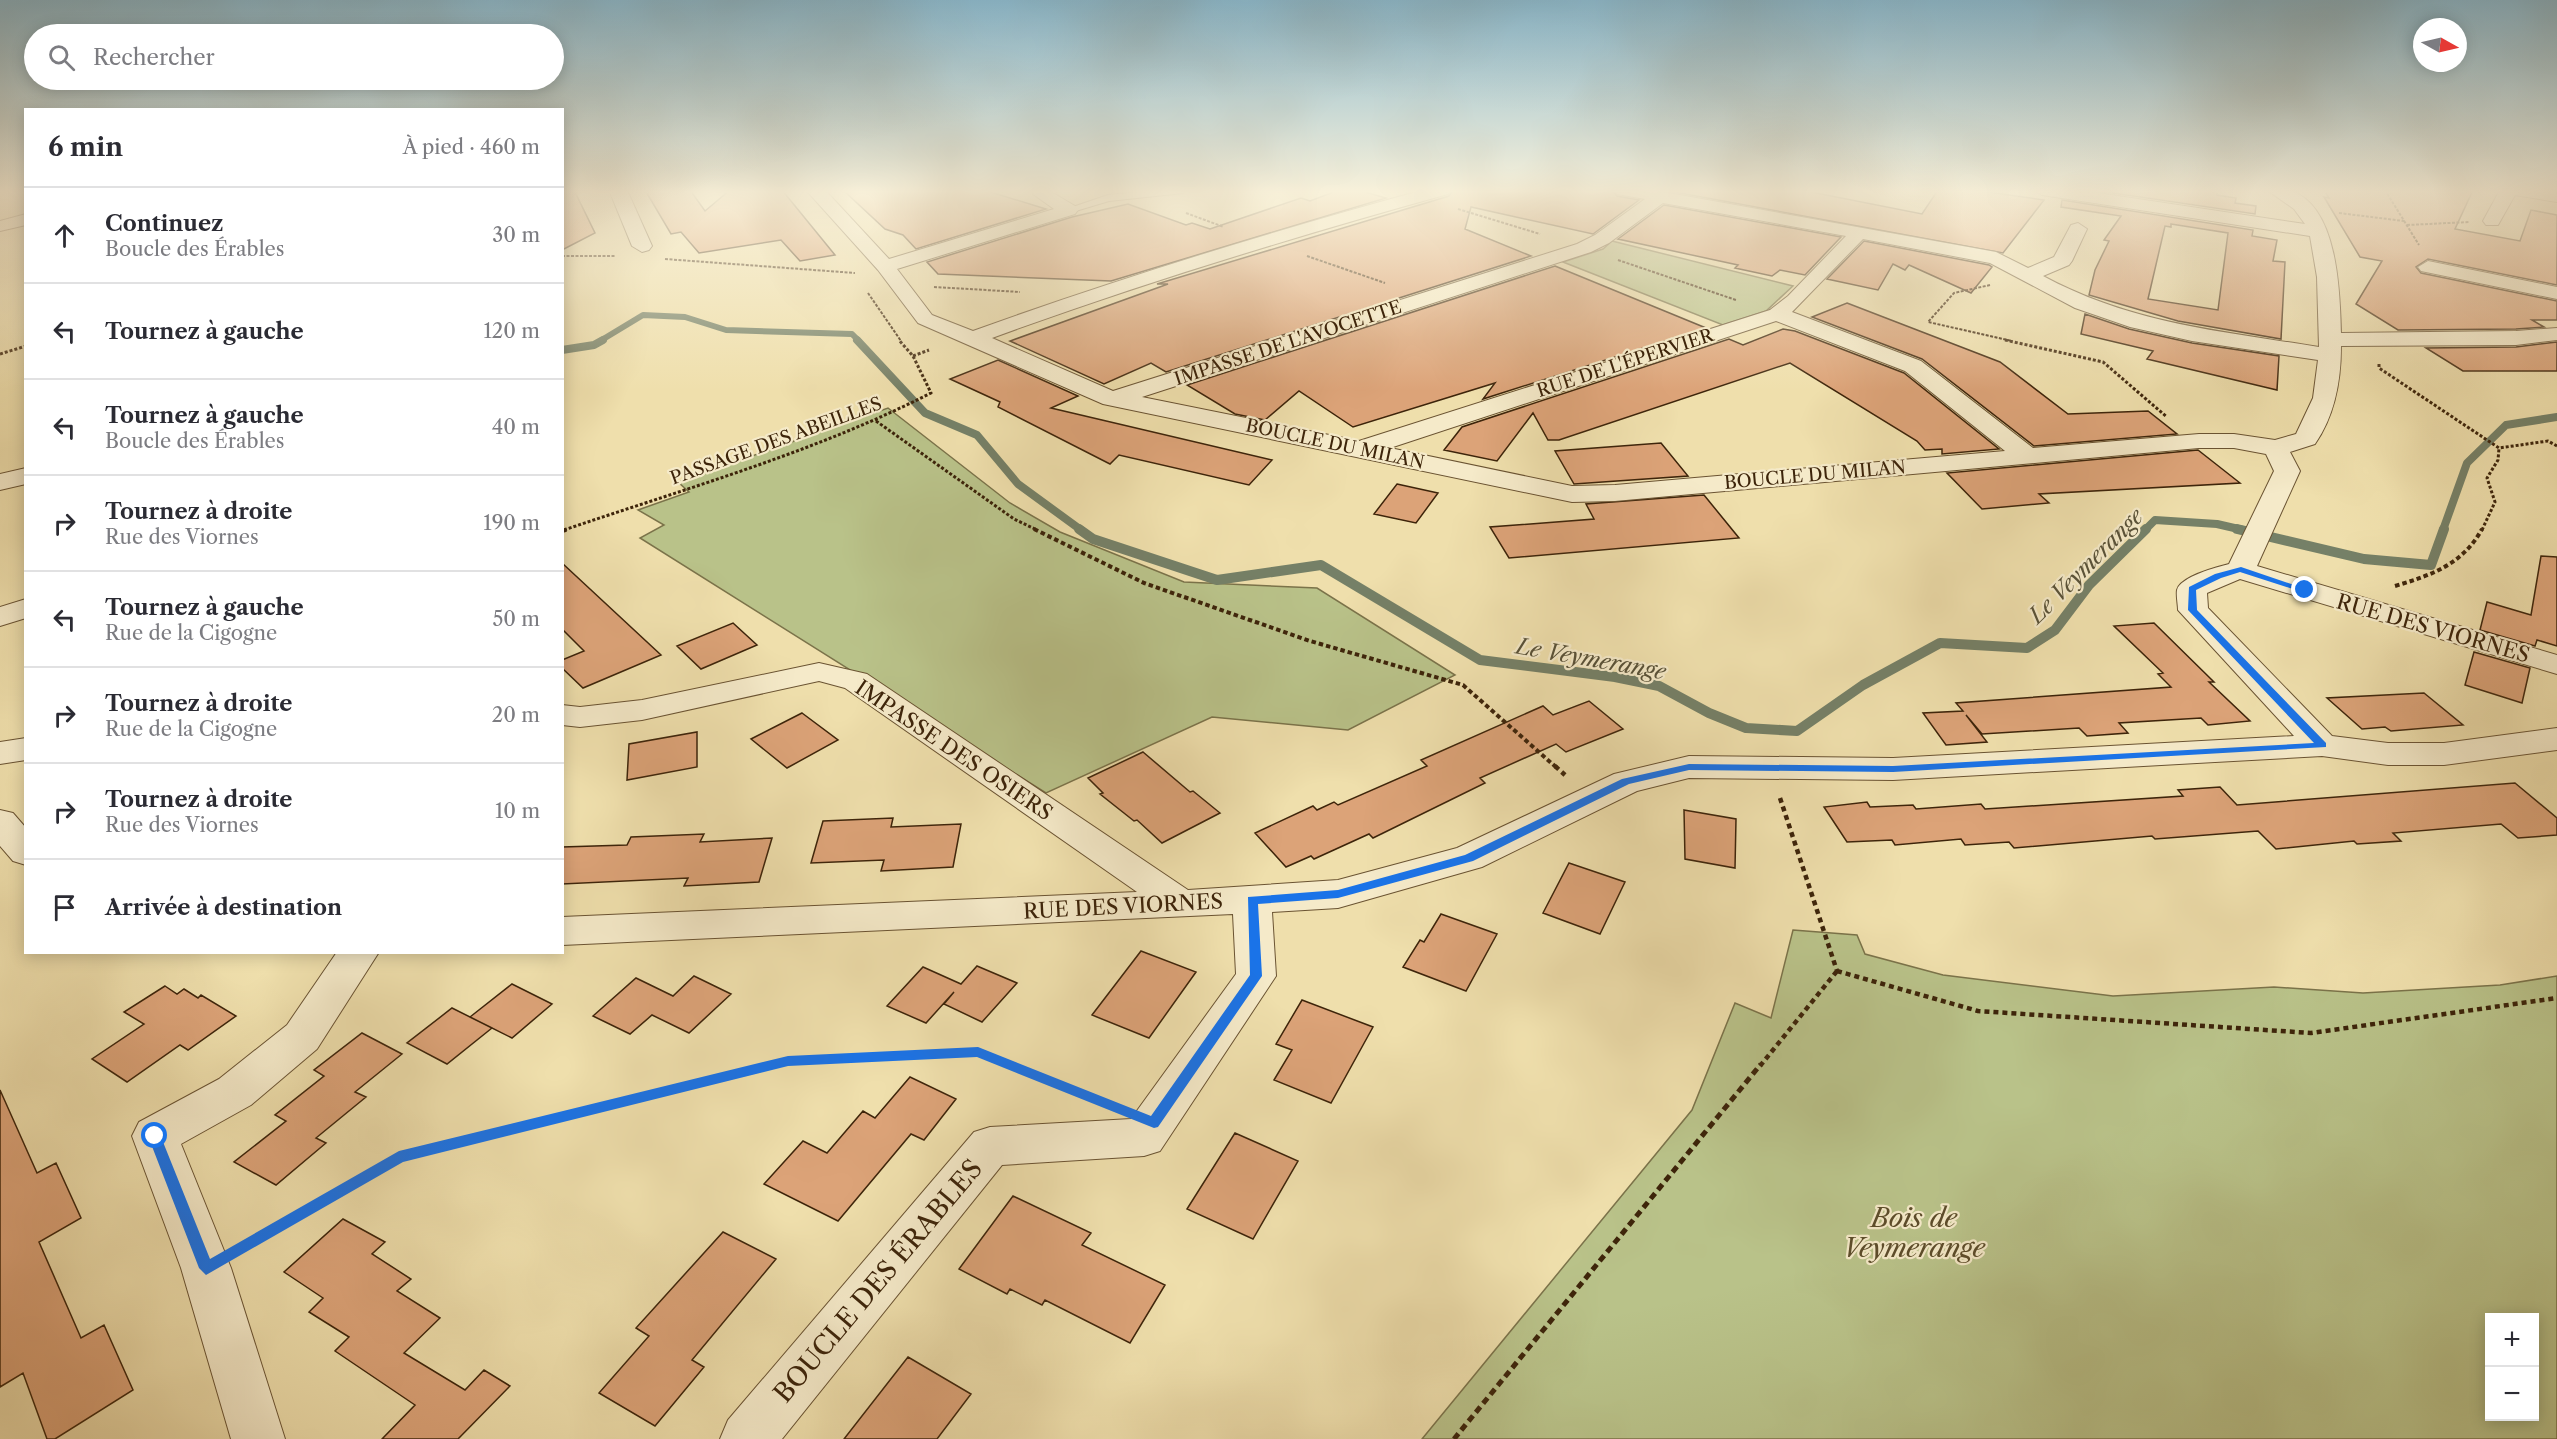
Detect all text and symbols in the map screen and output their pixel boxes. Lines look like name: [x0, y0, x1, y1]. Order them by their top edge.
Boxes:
north arrow: [2413, 18, 2467, 72]
search box: [24, 24, 564, 90]
icon: search: [45, 41, 78, 74]
text: Rechercher: [93, 44, 215, 71]
text: 6 min: [48, 131, 123, 163]
text: À pied · 460 m: [403, 135, 540, 159]
text: Continuez: [105, 210, 224, 237]
icon: ahead: [48, 219, 81, 252]
text: 30 m: [492, 223, 540, 247]
text: Boucle des Érables: [105, 237, 285, 261]
street label: IMPASSE DE L'AVOCETTE: [1172, 296, 1404, 390]
icon: left: [48, 315, 81, 348]
text: Tournez à gauche: [105, 318, 304, 345]
text: 120 m: [483, 319, 540, 343]
street label: RUE DE L'ÉPERVIER: [1534, 323, 1717, 402]
street label: PASSAGE DES ABEILLES: [667, 392, 885, 490]
text: Tournez à gauche: [105, 402, 304, 429]
icon: left: [48, 411, 81, 444]
street label: BOUCLE DU MILAN: [1244, 414, 1426, 474]
text: 40 m: [492, 415, 540, 439]
text: Boucle des Érables: [105, 429, 285, 453]
street label: BOUCLE DU MILAN: [1723, 456, 1907, 494]
text: Tournez à droite: [105, 498, 292, 525]
water label: Le Veymerange: [2021, 502, 2150, 631]
icon: right: [48, 507, 81, 540]
text: 190 m: [483, 511, 540, 535]
text: Rue des Viornes: [105, 525, 259, 549]
route end: [2291, 576, 2317, 602]
street label: RUE DES VIORNES: [2333, 588, 2533, 668]
text: Tournez à gauche: [105, 594, 304, 621]
icon: left: [48, 603, 81, 636]
text: 50 m: [493, 607, 540, 631]
text: Rue de la Cigogne: [105, 621, 277, 645]
water label: Le Veymerange: [1512, 632, 1669, 686]
street label: IMPASSE DES OSIERS: [851, 675, 1057, 825]
text: Tournez à droite: [105, 690, 292, 717]
icon: right: [48, 699, 81, 732]
text: 20 m: [492, 703, 540, 727]
text: Rue de la Cigogne: [105, 717, 277, 741]
text: Tournez à droite: [105, 786, 292, 813]
icon: right: [48, 795, 81, 828]
text: 10 m: [495, 799, 540, 823]
text: Rue des Viornes: [105, 813, 259, 837]
street label: RUE DES VIORNES: [1023, 888, 1223, 924]
icon: arrive: [48, 891, 81, 924]
text: Arrivée à destination: [105, 894, 342, 921]
route start: [141, 1122, 167, 1148]
street label: BOUCLE DES ÉRABLES: [767, 1153, 989, 1409]
park label: Bois de Veymerange: [1843, 1202, 1987, 1264]
map controls: [2485, 1313, 2539, 1421]
button: +: [2485, 1313, 2539, 1367]
button: −: [2485, 1367, 2539, 1421]

